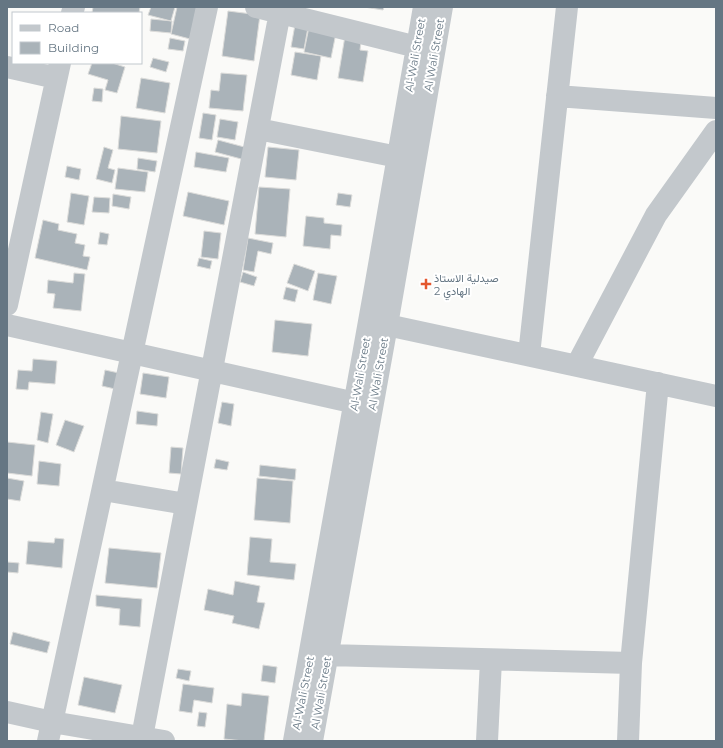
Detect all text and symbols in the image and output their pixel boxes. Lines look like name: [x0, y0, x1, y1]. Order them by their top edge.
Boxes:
legend: [12, 12, 142, 64]
street label: Al-Wali Street: [402, 16, 428, 93]
street label: Al Wali Street: [421, 17, 447, 93]
text: Road: [48, 20, 79, 35]
text: Building: [48, 40, 99, 55]
place label: صيدلية الاستاذ الهادي 2: [434, 271, 499, 301]
marker: صيدلية الاستاذ الهادي 2: [421, 279, 431, 289]
street label: Al-Wali Street: [347, 335, 373, 412]
street label: Al Wali Street: [365, 336, 391, 412]
street label: Al-Wali Street: [289, 654, 317, 731]
street label: Al Wali Street: [308, 655, 334, 731]

